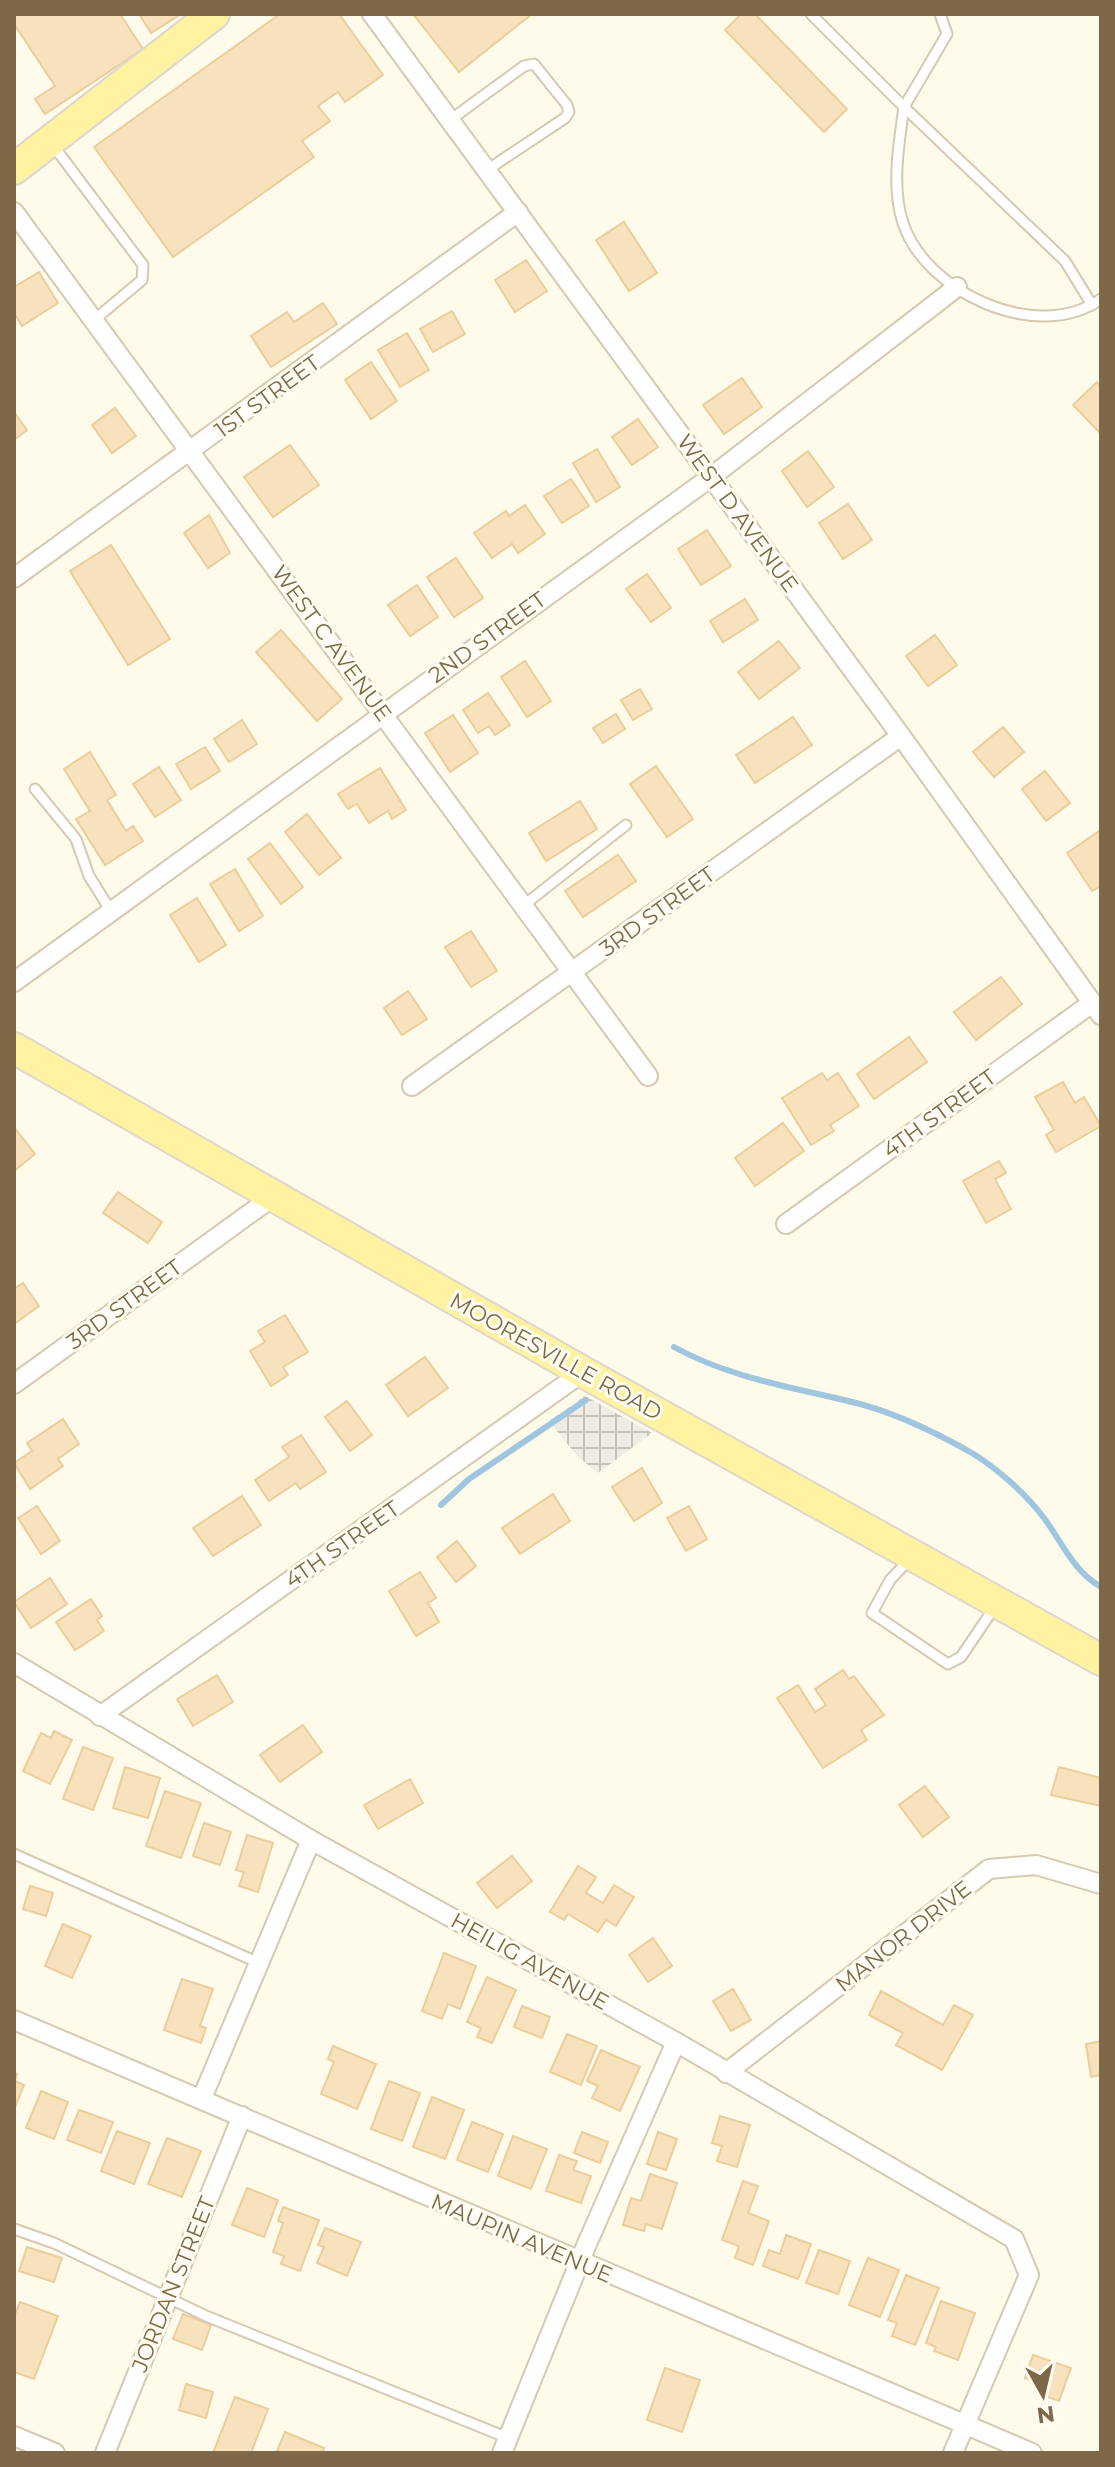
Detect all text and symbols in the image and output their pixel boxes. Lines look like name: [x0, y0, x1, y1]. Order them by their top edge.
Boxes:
street label: 1ST STREET: [209, 349, 326, 444]
street label: WEST D AVENUE: [671, 429, 804, 598]
street label: WEST C AVENUE: [266, 560, 397, 727]
street label: 2ND STREET: [423, 586, 551, 689]
street label: 3RD STREET: [594, 860, 721, 962]
street label: 4TH STREET: [877, 1063, 1002, 1164]
street label: 3RD STREET: [61, 1253, 188, 1355]
street label: MOORESVILLE ROAD: [445, 1287, 666, 1426]
street label: 4TH STREET: [280, 1495, 405, 1594]
street label: MANOR DRIVE: [830, 1875, 977, 1998]
street label: HEILIG AVENUE: [446, 1907, 613, 2016]
street label: MAUPIN AVENUE: [427, 2188, 617, 2289]
street label: JORDAN STREET: [126, 2192, 221, 2377]
north arrow: [1003, 2355, 1083, 2435]
text: N: [1035, 2400, 1056, 2429]

